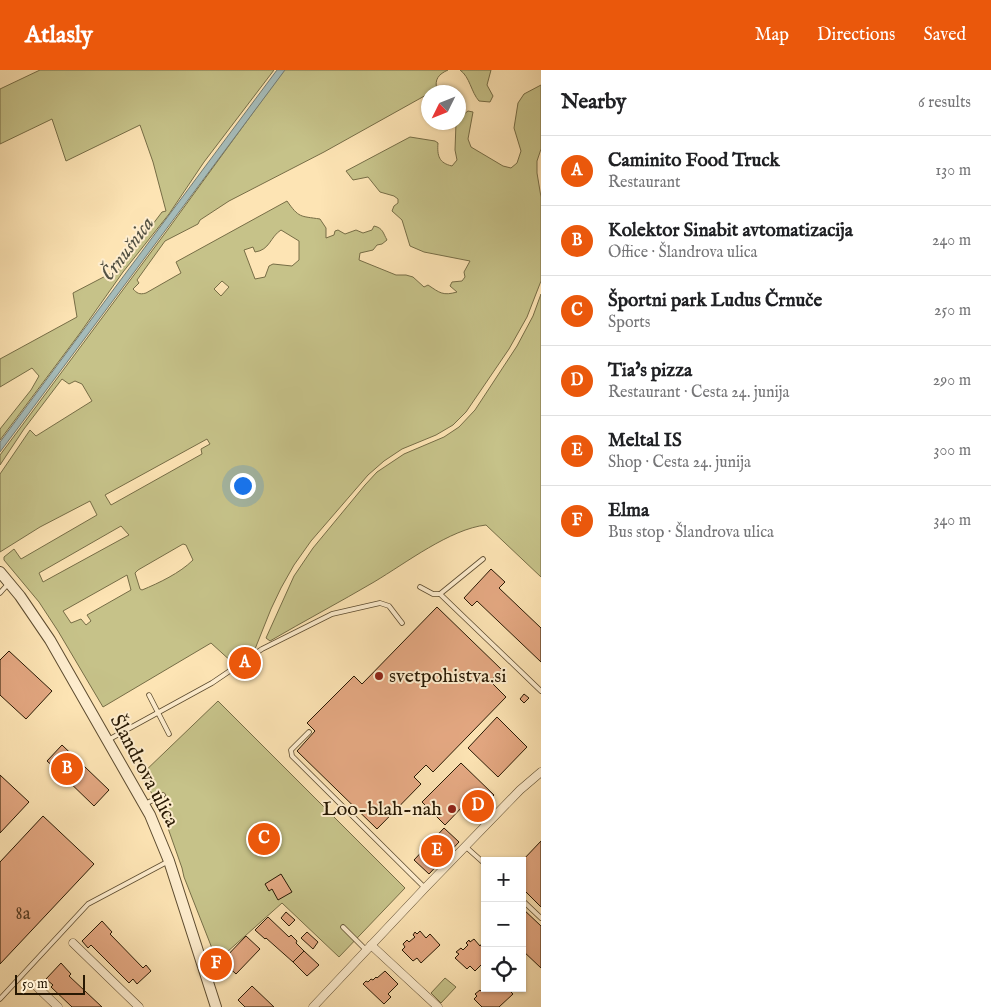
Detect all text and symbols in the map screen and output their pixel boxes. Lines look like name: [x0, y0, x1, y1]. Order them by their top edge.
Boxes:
text: Atlasly: [25, 20, 93, 51]
text: Map: [755, 24, 789, 47]
text: Directions: [817, 24, 895, 47]
text: Saved: [923, 24, 966, 47]
north arrow: [421, 85, 466, 130]
text: Nearby: [561, 89, 626, 116]
text: 6 results: [918, 93, 971, 113]
text: Caminito Food Truck: [608, 149, 780, 173]
text: A: [572, 161, 582, 181]
text: 130 m: [935, 161, 971, 181]
text: Restaurant: [608, 173, 681, 193]
water label: Črnušnica: [94, 211, 161, 287]
text: Kolektor Sinabit avtomatizacija: [608, 219, 853, 243]
text: B: [572, 231, 582, 251]
text: 240 m: [932, 231, 971, 251]
text: Office · Šlandrova ulica: [608, 243, 758, 263]
text: Športni park Ludus Črnuče: [608, 289, 822, 313]
text: C: [571, 301, 583, 321]
text: 250 m: [934, 301, 971, 321]
text: Sports: [608, 313, 650, 333]
text: Tia's pizza: [608, 359, 692, 383]
text: D: [571, 371, 583, 391]
text: 290 m: [933, 371, 971, 391]
text: Restaurant · Cesta 24. junija: [608, 383, 790, 403]
text: Meltal IS: [608, 429, 682, 453]
text: E: [571, 441, 583, 461]
text: 300 m: [933, 441, 971, 461]
text: Shop · Cesta 24. junija: [608, 453, 751, 473]
your location: [230, 473, 256, 499]
text: Elma: [608, 499, 649, 523]
text: F: [572, 511, 582, 531]
text: 340 m: [933, 511, 971, 531]
text: Bus stop · Šlandrova ulica: [608, 523, 774, 543]
pin: A: [229, 644, 261, 682]
place label: svetpohistva.si: [389, 664, 507, 689]
marker: svetpohistva.si: [373, 670, 385, 682]
street label: Šlandrova ulica: [104, 710, 184, 832]
pin: B: [51, 750, 83, 788]
pin: D: [462, 787, 494, 825]
place label: Loo-blah-nah: [322, 797, 442, 822]
marker: Loo-blah-nah: [446, 803, 458, 815]
pin: C: [248, 820, 280, 858]
pin: E: [421, 832, 453, 870]
map controls: [481, 857, 526, 992]
button: +: [481, 857, 526, 902]
button: −: [481, 902, 526, 947]
house number: 8a: [16, 903, 31, 926]
pin: F: [200, 945, 232, 983]
button: locate: [481, 947, 526, 992]
scale bar: [15, 972, 85, 995]
text: 50 m: [22, 975, 48, 993]

